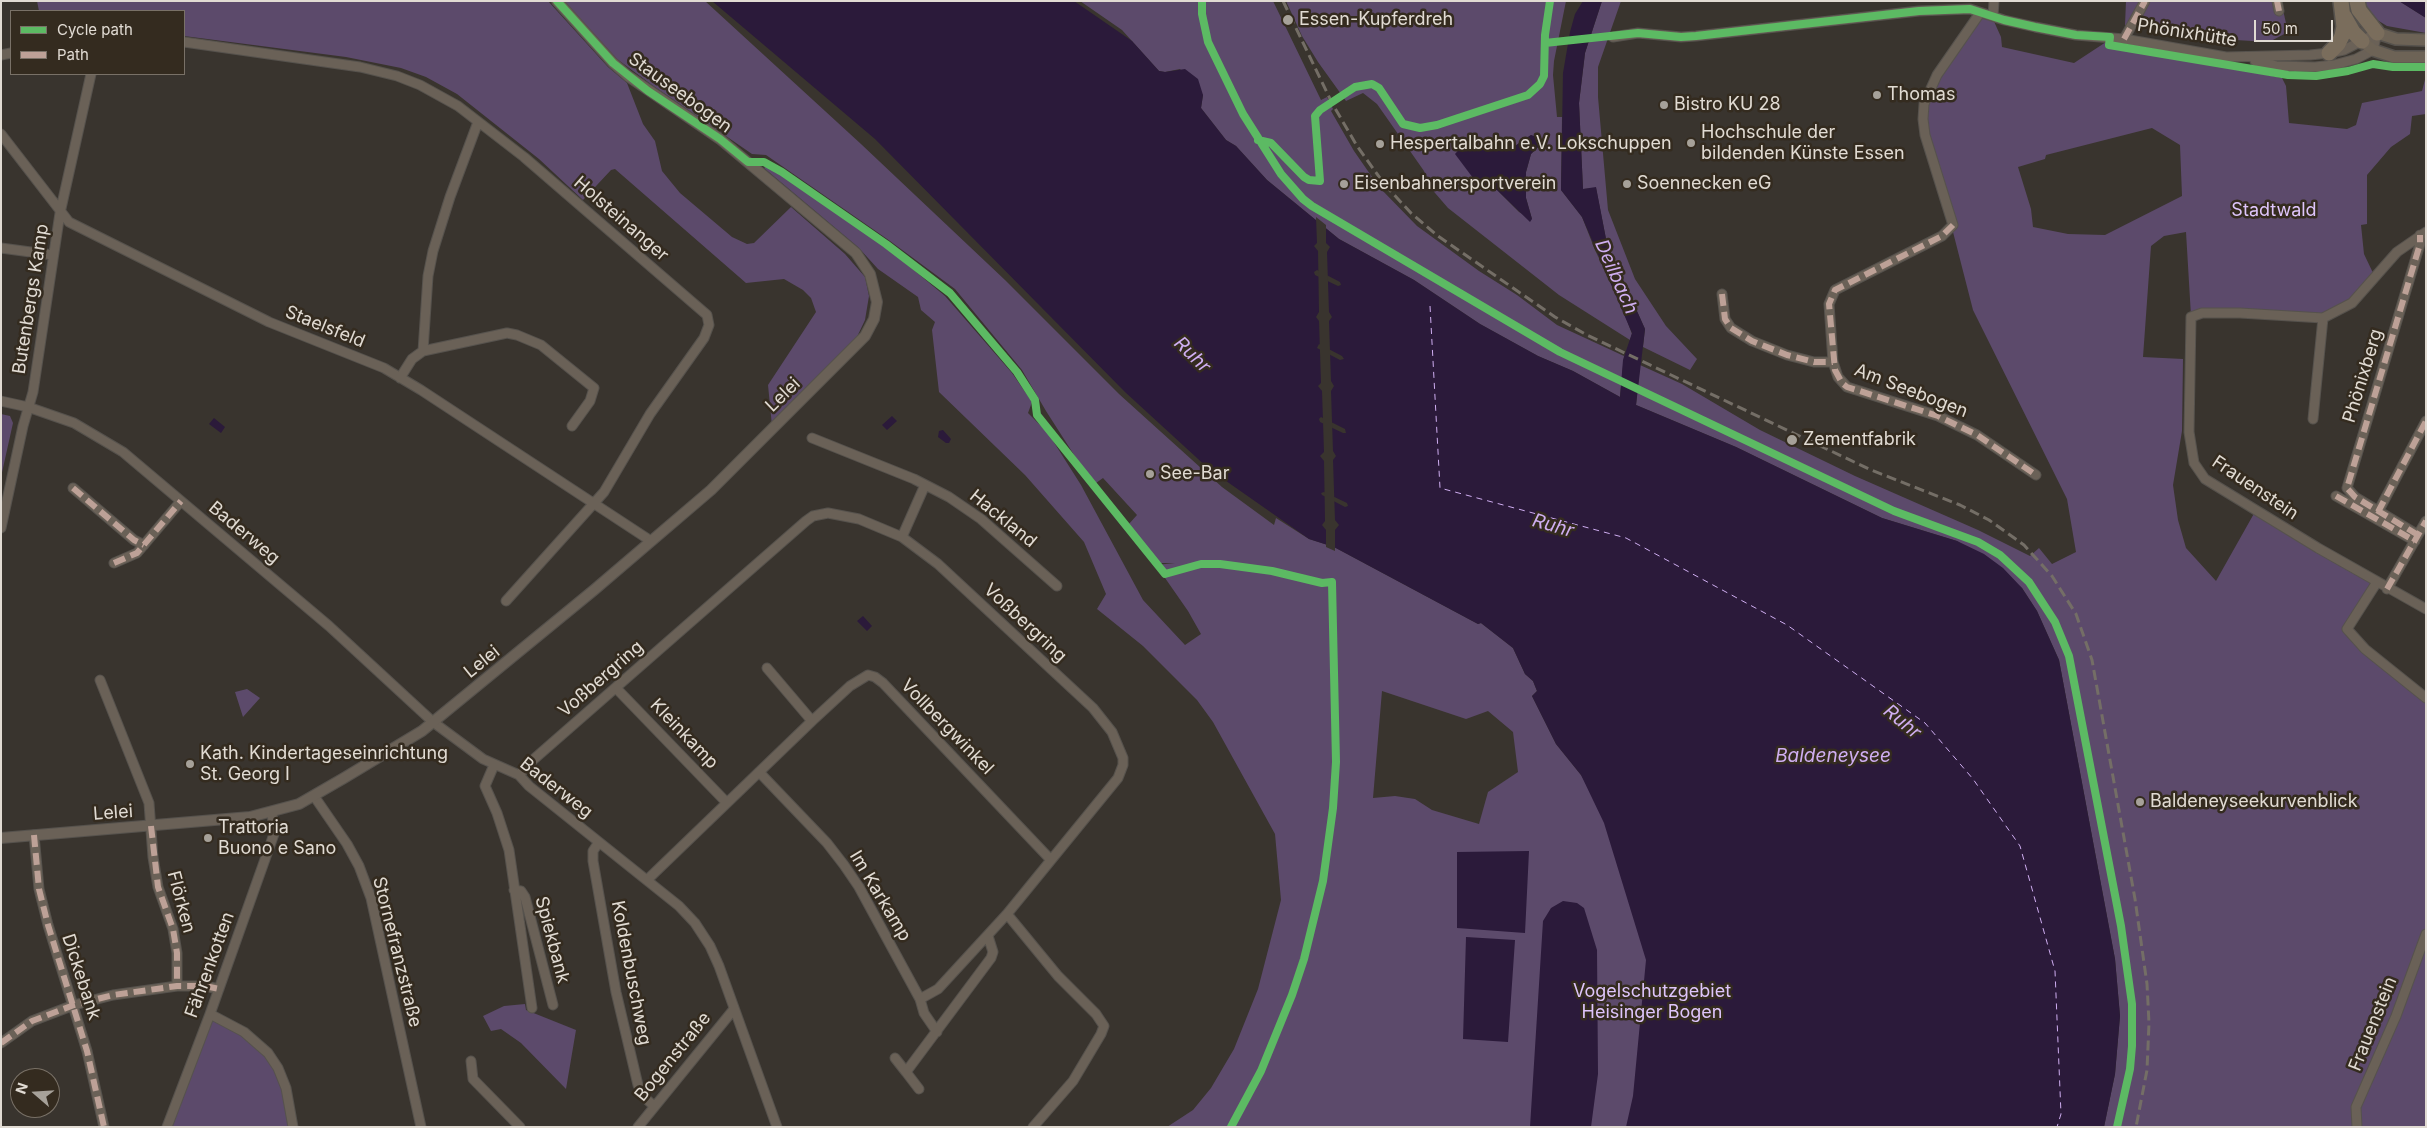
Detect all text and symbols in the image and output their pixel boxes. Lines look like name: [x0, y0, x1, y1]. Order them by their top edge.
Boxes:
place label: Essen-Kupferdreh: [1299, 9, 1453, 31]
legend: [10, 10, 185, 75]
scale bar: [2257, 10, 2336, 42]
marker: Essen-Kupferdreh: [1281, 13, 1295, 27]
street label: Phönixhütte: [2136, 14, 2238, 52]
text: 50 m: [2262, 19, 2298, 38]
text: Cycle path: [57, 20, 133, 39]
text: Path: [57, 45, 89, 64]
street label: Stauseebogen: [624, 48, 736, 138]
place label: Thomas: [1887, 84, 1955, 106]
marker: Thomas: [1871, 89, 1883, 101]
place label: Bistro KU 28: [1674, 94, 1781, 116]
marker: Bistro KU 28: [1658, 99, 1670, 111]
place label: Hochschule der bildenden Künste Essen: [1701, 122, 1905, 164]
place label: Hespertalbahn e.V. Lokschuppen: [1390, 133, 1672, 155]
marker: Hochschule der bildenden Künste Essen: [1685, 137, 1697, 149]
marker: Hespertalbahn e.V. Lokschuppen: [1374, 138, 1386, 150]
street label: Holsteinanger: [569, 172, 673, 266]
place label: Eisenbahnersportverein: [1354, 173, 1556, 195]
place label: Soennecken eG: [1637, 173, 1771, 195]
marker: Eisenbahnersportverein: [1338, 178, 1350, 190]
marker: Soennecken eG: [1621, 178, 1633, 190]
park label: Stadtwald: [2231, 200, 2317, 222]
street label: Butenbergs Kamp: [8, 222, 54, 376]
water label: Deilbach: [1589, 236, 1643, 318]
street label: Staelsfeld: [282, 301, 368, 353]
street label: Phönixberg: [2339, 327, 2387, 425]
water label: Ruhr: [1169, 332, 1215, 378]
street label: Am Seebogen: [1851, 359, 1971, 423]
street label: Lelei: [761, 373, 805, 417]
place label: Zementfabrik: [1803, 429, 1916, 451]
marker: Zementfabrik: [1785, 433, 1799, 447]
street label: Frauenstein: [2208, 451, 2302, 525]
place label: See-Bar: [1160, 463, 1229, 485]
marker: See-Bar: [1144, 468, 1156, 480]
street label: Hackland: [965, 486, 1041, 552]
street label: Baderweg: [204, 497, 284, 569]
water label: Ruhr: [1530, 509, 1576, 543]
street label: Voßbergring: [979, 579, 1071, 667]
street label: Voßbergring: [554, 636, 648, 722]
street label: Lelei: [460, 641, 504, 683]
street label: Vollbergwinkel: [896, 675, 998, 779]
street label: Kleinkamp: [645, 695, 723, 773]
water label: Ruhr: [1879, 700, 1925, 744]
place label: Kath. Kindertageseinrichtung St. Georg I: [200, 743, 448, 786]
water label: Baldeneysee: [1775, 745, 1891, 767]
street label: Baderweg: [515, 753, 597, 823]
marker: Kath. Kindertageseinrichtung St. Georg I: [184, 758, 196, 770]
place label: Baldeneyseekurvenblick: [2150, 791, 2358, 813]
marker: Baldeneyseekurvenblick: [2134, 796, 2146, 808]
street label: Lelei: [92, 801, 134, 825]
place label: Trattoria Buono e Sano: [218, 817, 336, 860]
marker: Trattoria Buono e Sano: [202, 832, 214, 844]
street label: Im Karkamp: [845, 847, 915, 945]
street label: Flörken: [162, 869, 200, 935]
street label: Stornefranzstraße: [368, 875, 426, 1029]
street label: Spiekbank: [530, 894, 574, 986]
street label: Koldenbuschweg: [606, 899, 656, 1047]
street label: Fährenkotten: [181, 909, 239, 1021]
street label: Dickebank: [57, 931, 105, 1023]
street label: Frauenstein: [2344, 974, 2402, 1074]
park label: Vogelschutzgebiet Heisinger Bogen: [1573, 981, 1731, 1024]
street label: Bogenstraße: [630, 1008, 716, 1106]
north arrow: [10, 1068, 60, 1118]
text: N: [12, 1080, 31, 1096]

